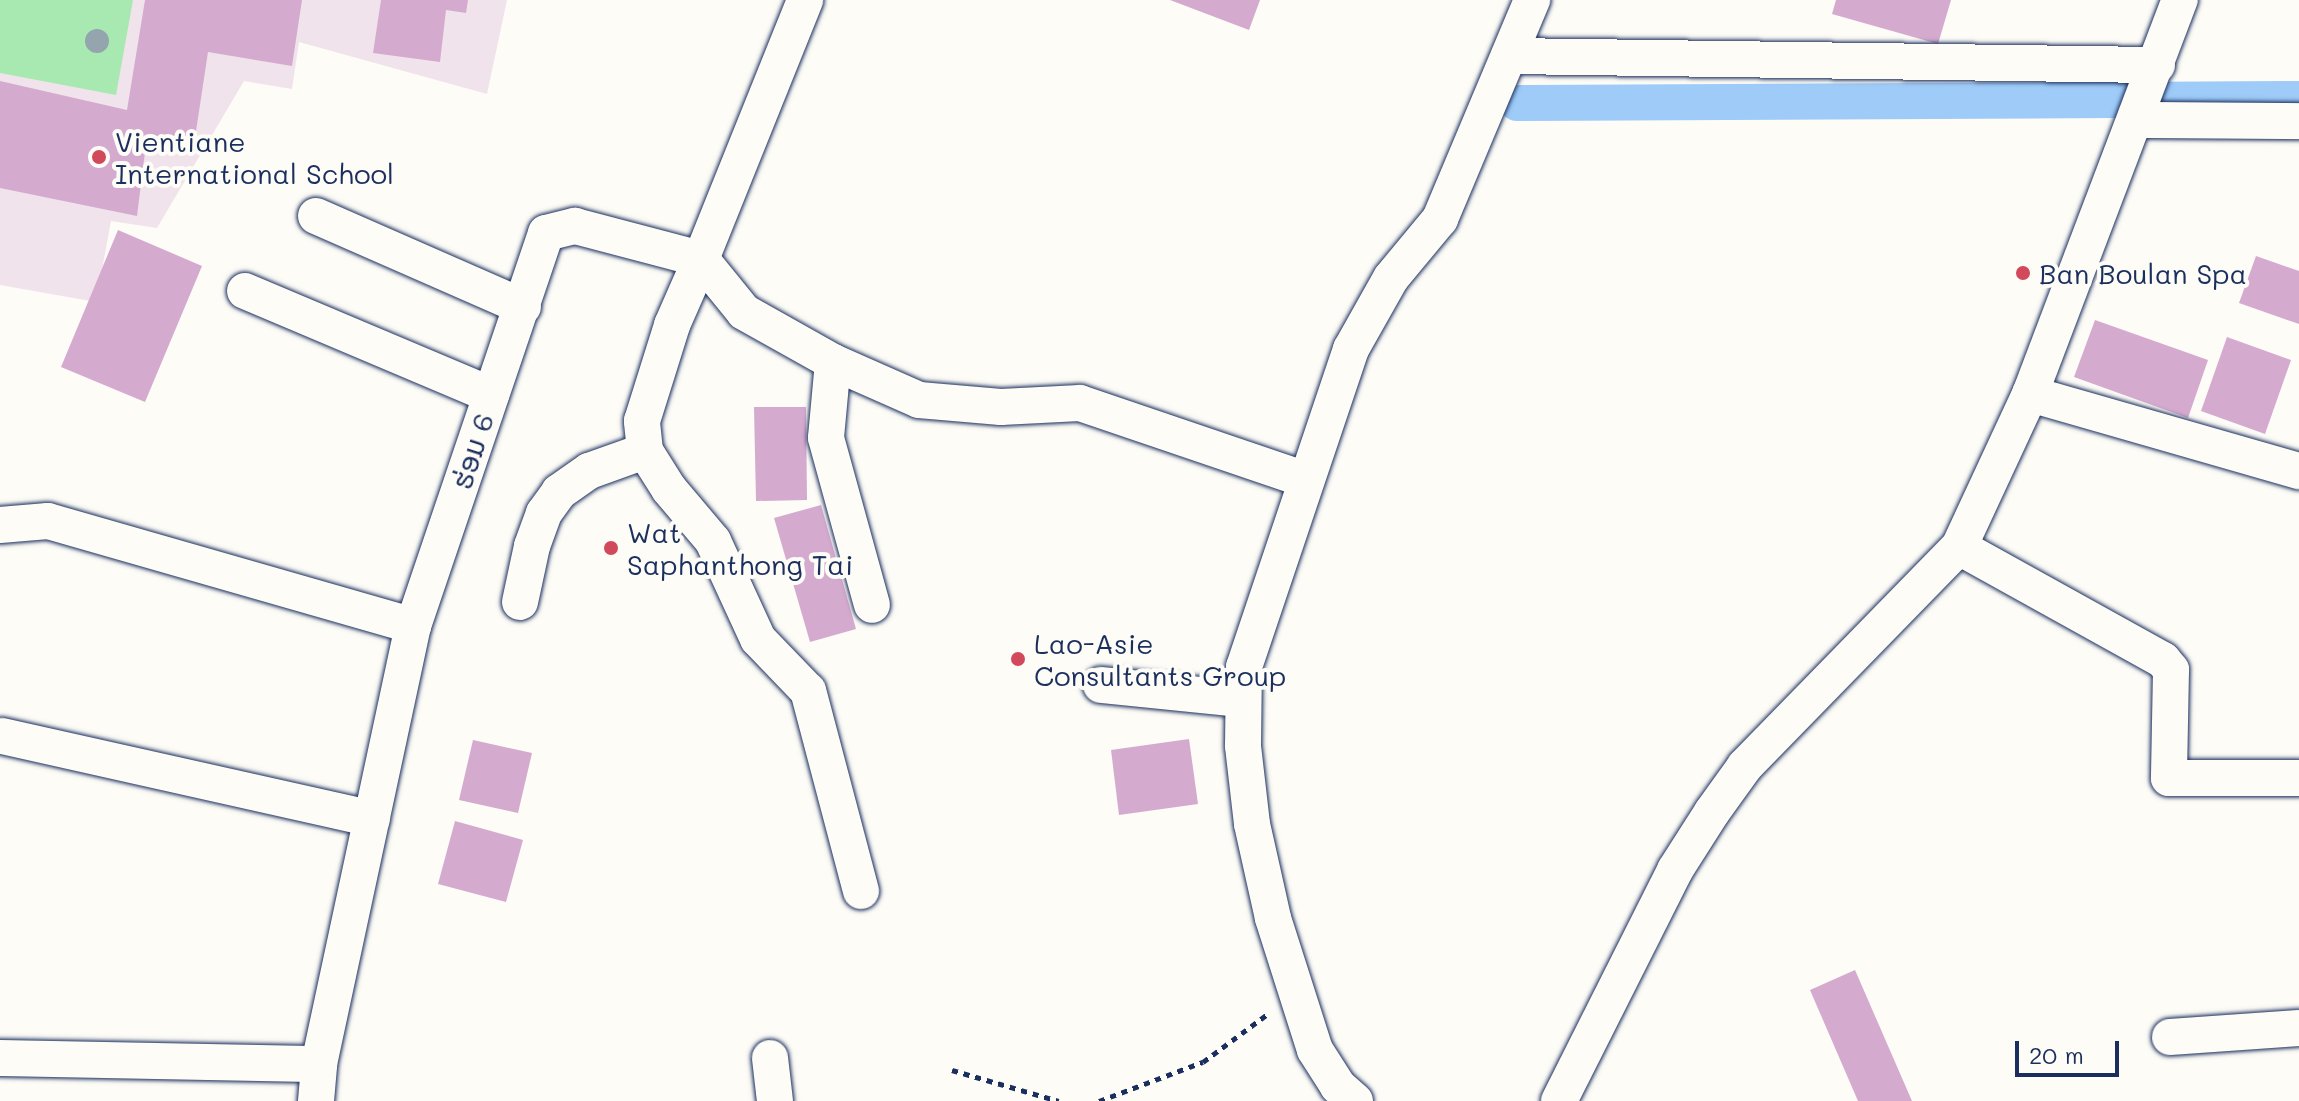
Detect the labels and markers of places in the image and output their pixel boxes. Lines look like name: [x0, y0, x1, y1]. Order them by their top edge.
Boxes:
place label: Vientiane International School: [115, 124, 394, 190]
marker: Vientiane International School: [90, 148, 108, 166]
place label: Ban Boulan Spa: [2039, 256, 2247, 290]
marker: Ban Boulan Spa: [2014, 264, 2032, 282]
place label: Wat Saphanthong Tai: [627, 515, 853, 581]
marker: Wat Saphanthong Tai: [602, 539, 620, 557]
place label: Lao-Asie Consultants Group: [1034, 626, 1286, 692]
marker: Lao-Asie Consultants Group: [1009, 650, 1027, 668]

